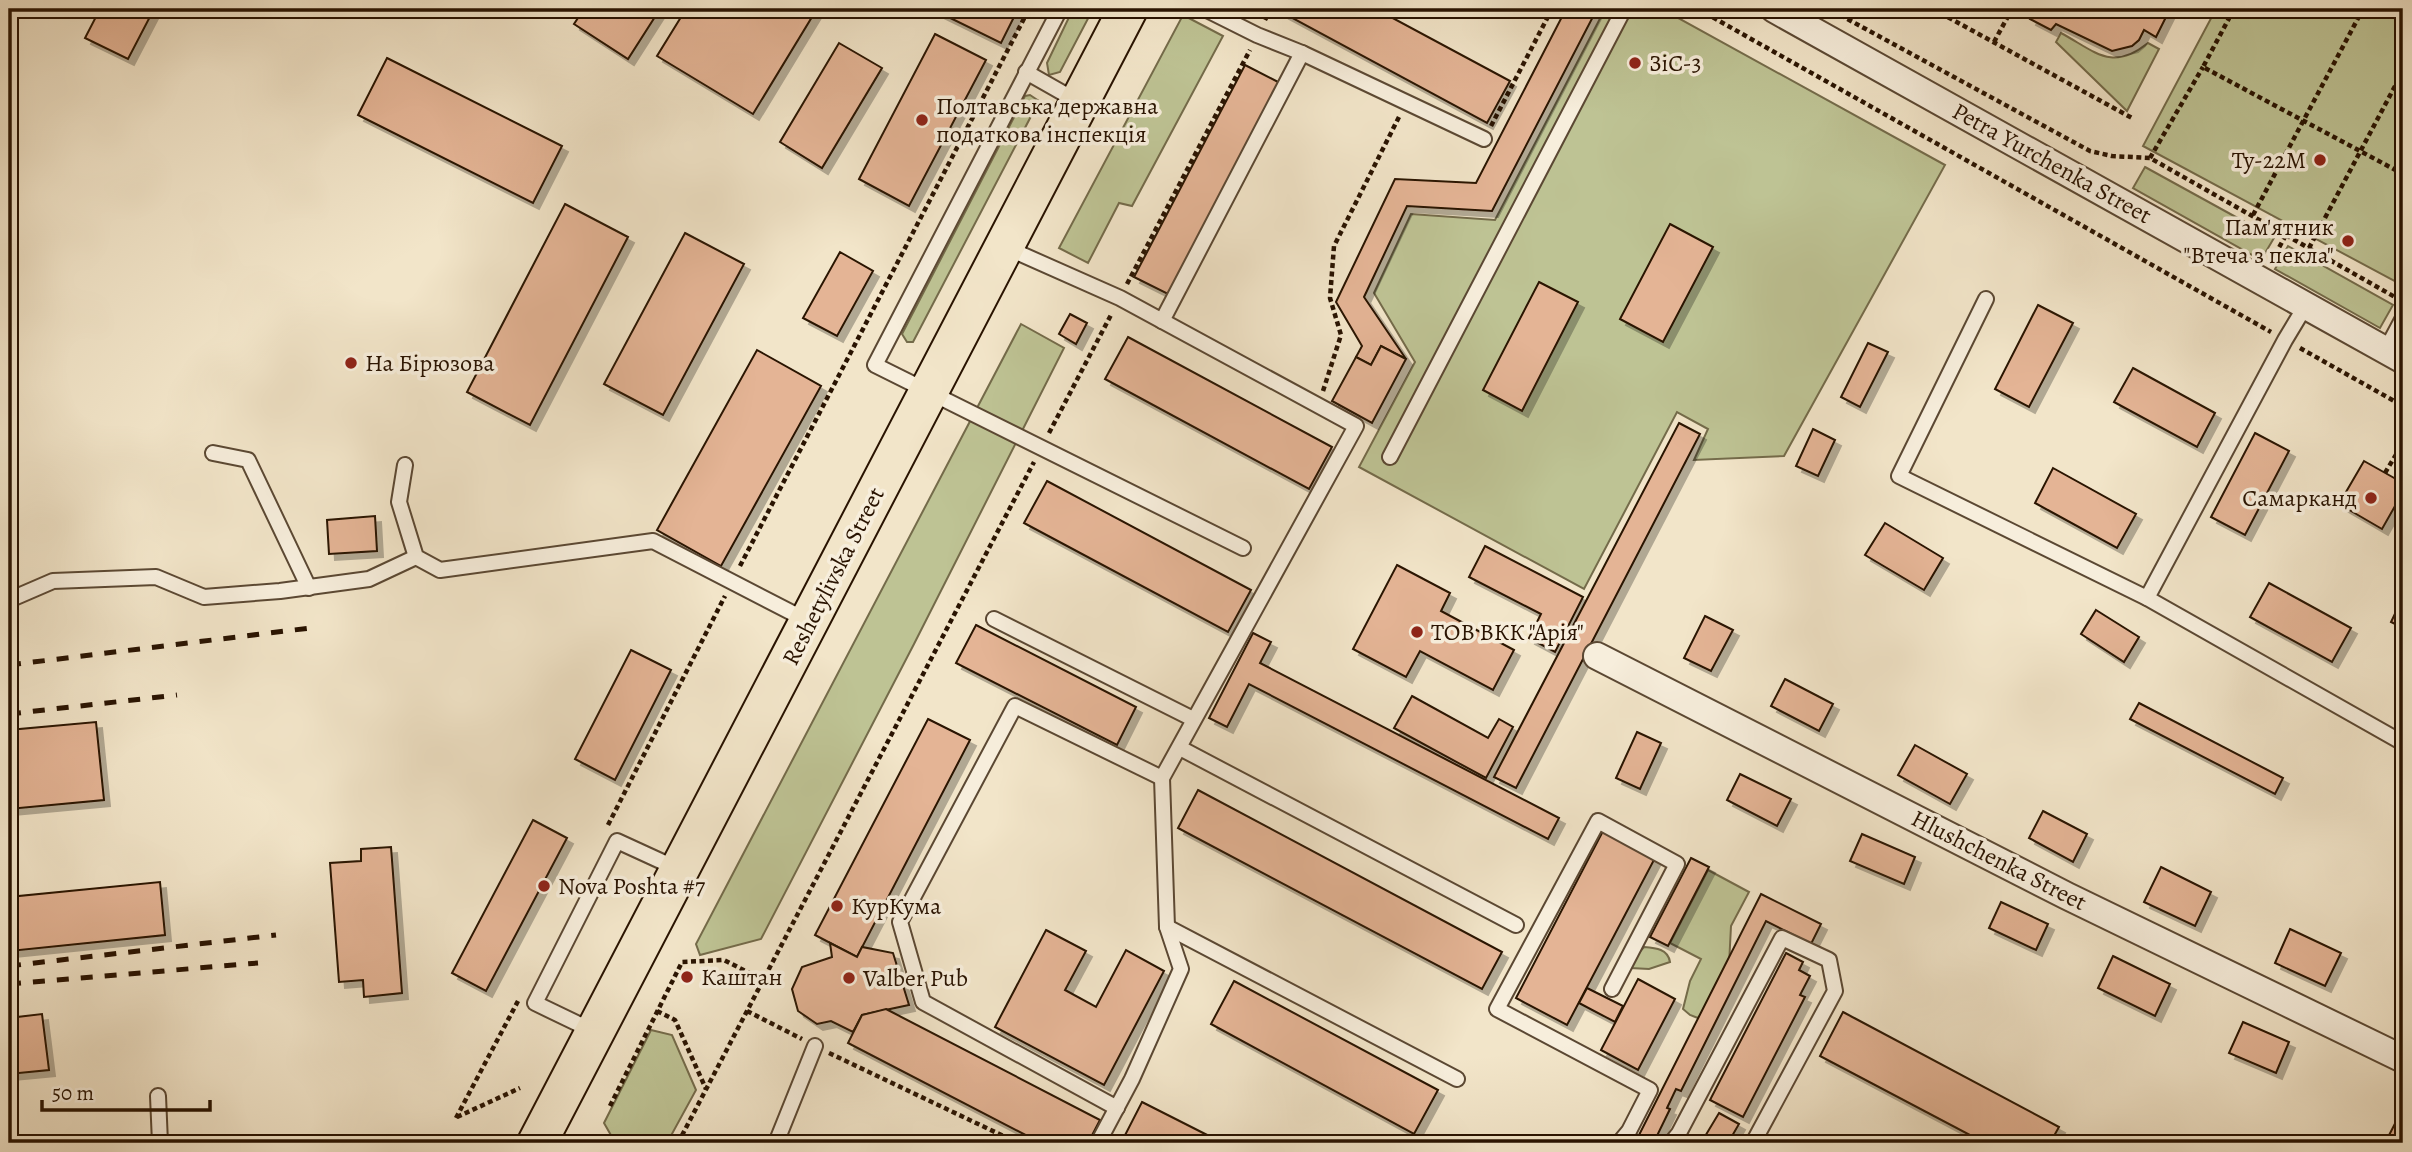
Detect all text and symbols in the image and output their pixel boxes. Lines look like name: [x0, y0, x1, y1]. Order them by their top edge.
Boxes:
place label: ЗіС-3: [1649, 47, 1702, 79]
marker: ЗіС-3: [1627, 55, 1643, 71]
place label: Полтавська державна податкова інспекція: [936, 90, 1158, 150]
street label: Petra Yurchenka Street: [1947, 95, 2157, 231]
marker: Полтавська державна податкова інспекція: [914, 112, 930, 128]
place label: Ту-22М: [2232, 144, 2306, 176]
marker: Ту-22М: [2312, 152, 2328, 168]
place label: Пам'ятник "Втеча з пекла": [2183, 211, 2334, 271]
marker: Пам'ятник "Втеча з пекла": [2340, 233, 2356, 249]
place label: На Бірюзова: [365, 347, 495, 379]
marker: На Бірюзова: [343, 355, 359, 371]
street label: Reshetylivska Street: [774, 481, 892, 671]
place label: Самарканд: [2242, 482, 2357, 514]
marker: Самарканд: [2363, 490, 2379, 506]
place label: ТОВ ВКК "Арія": [1431, 616, 1584, 648]
marker: ТОВ ВКК "Арія": [1409, 624, 1425, 640]
street label: Hlushchenka Street: [1906, 802, 2092, 918]
place label: Nova Poshta #7: [558, 870, 706, 902]
marker: Nova Poshta #7: [536, 878, 552, 894]
place label: КурКума: [851, 890, 941, 922]
marker: КурКума: [829, 898, 845, 914]
place label: Каштан: [701, 961, 782, 993]
place label: Valber Pub: [862, 962, 968, 994]
marker: Каштан: [679, 969, 695, 985]
marker: Valber Pub: [841, 970, 857, 986]
scale bar: [42, 1068, 210, 1112]
text: 50 m: [52, 1079, 94, 1107]

